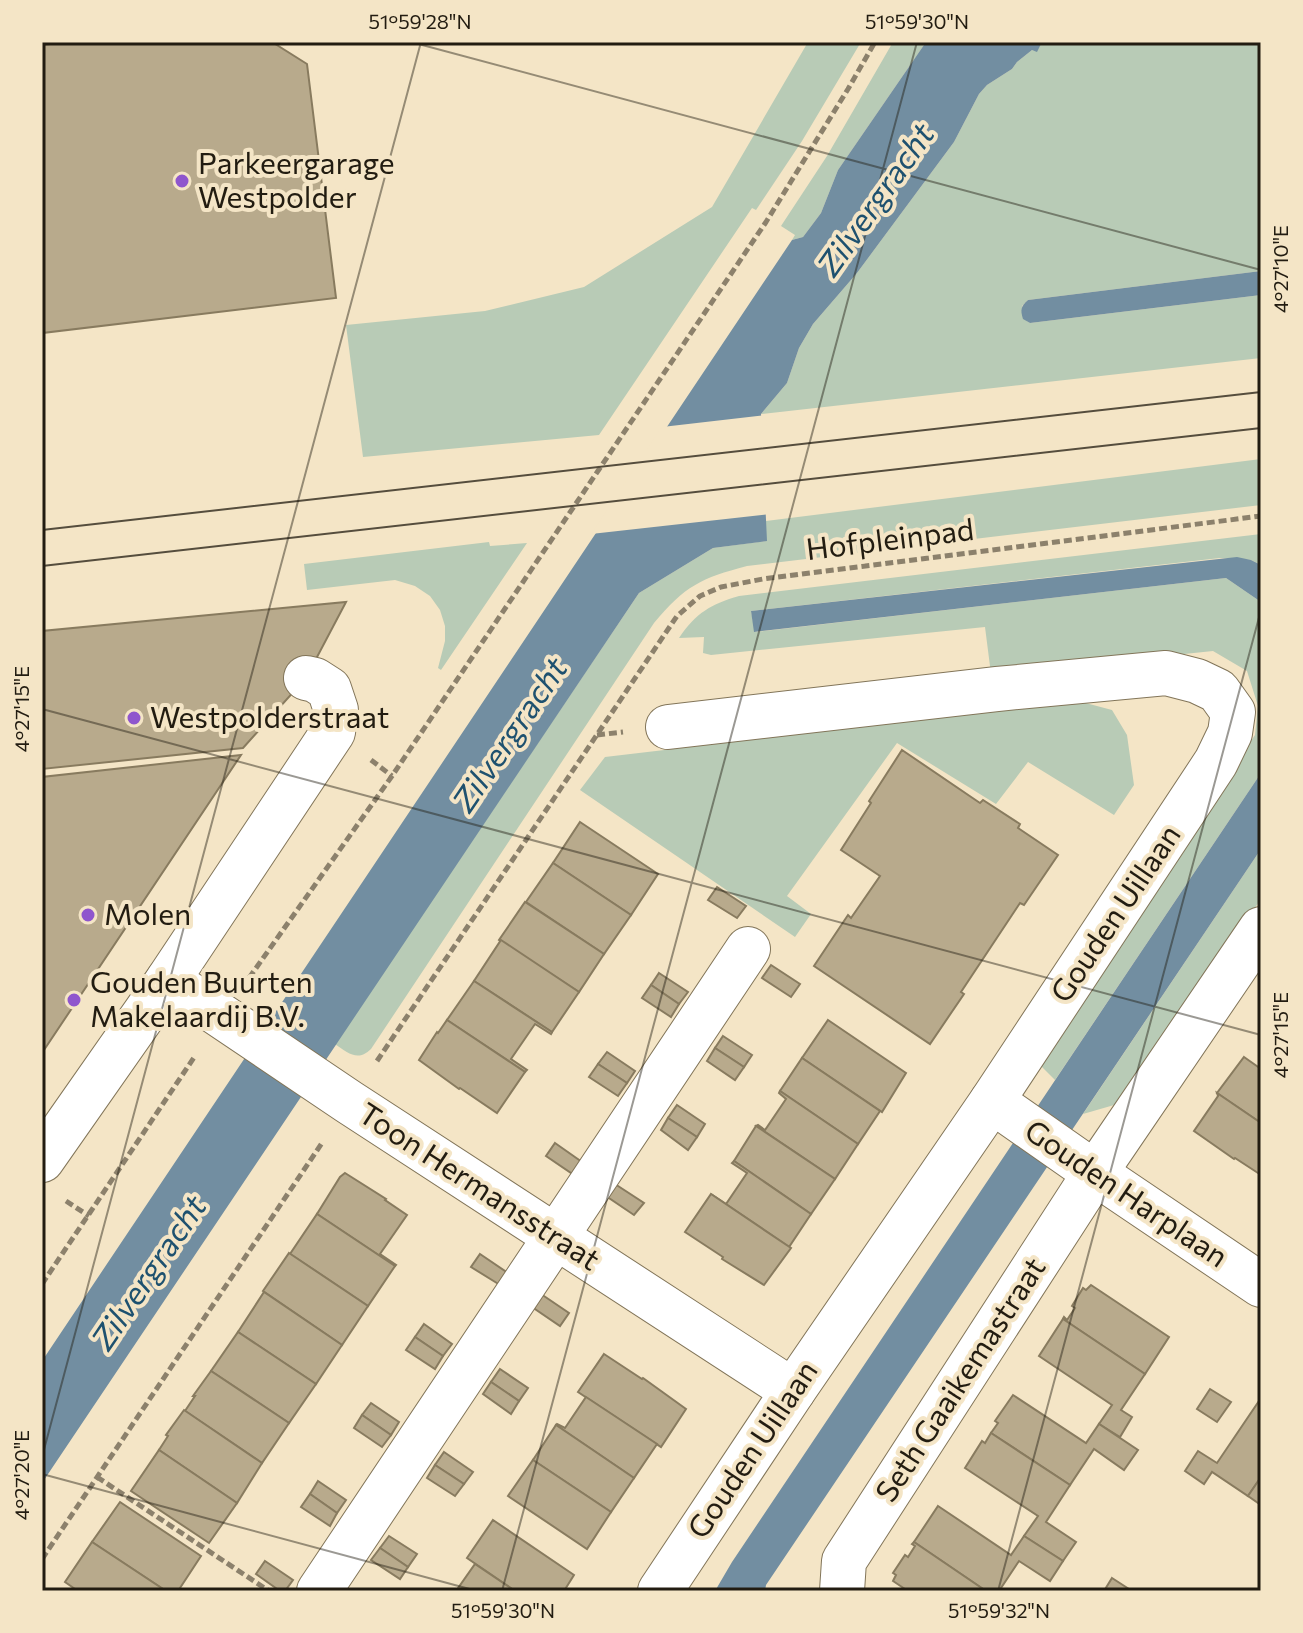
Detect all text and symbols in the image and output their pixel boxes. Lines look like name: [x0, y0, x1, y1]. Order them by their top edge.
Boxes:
text: 51°59'28"N: [369, 9, 471, 33]
text: 51°59'30"N: [865, 9, 969, 33]
water label: Zilvergracht: [807, 114, 942, 284]
place label: Parkeergarage Westpolder: [198, 143, 395, 214]
marker: Parkeergarage Westpolder: [173, 172, 191, 190]
text: 4°27'10"E: [1268, 225, 1292, 313]
street label: Hofpleinpad: [804, 509, 976, 566]
water label: Zilvergracht: [442, 648, 575, 819]
text: 4°27'15"E: [9, 666, 33, 752]
place label: Westpolderstraat: [150, 697, 389, 734]
marker: Westpolderstraat: [125, 709, 143, 727]
street label: Gouden Uillaan: [1041, 817, 1187, 1008]
place label: Molen: [104, 894, 191, 931]
marker: Molen: [79, 906, 97, 924]
place label: Gouden Buurten Makelaardij B.V.: [90, 962, 313, 1033]
marker: Gouden Buurten Makelaardij B.V.: [65, 991, 83, 1009]
text: 4°27'15"E: [1268, 992, 1292, 1078]
street label: Toon Hermansstraat: [353, 1093, 608, 1277]
street label: Gouden Harplaan: [1019, 1110, 1236, 1273]
water label: Zilvergracht: [81, 1186, 214, 1357]
street label: Seth Gaaikemastraat: [866, 1249, 1052, 1508]
street label: Gouden Uillaan: [678, 1353, 824, 1544]
text: 4°27'20"E: [9, 1430, 33, 1520]
text: 51°59'30"N: [451, 1598, 555, 1622]
text: 51°59'32"N: [948, 1598, 1050, 1622]

